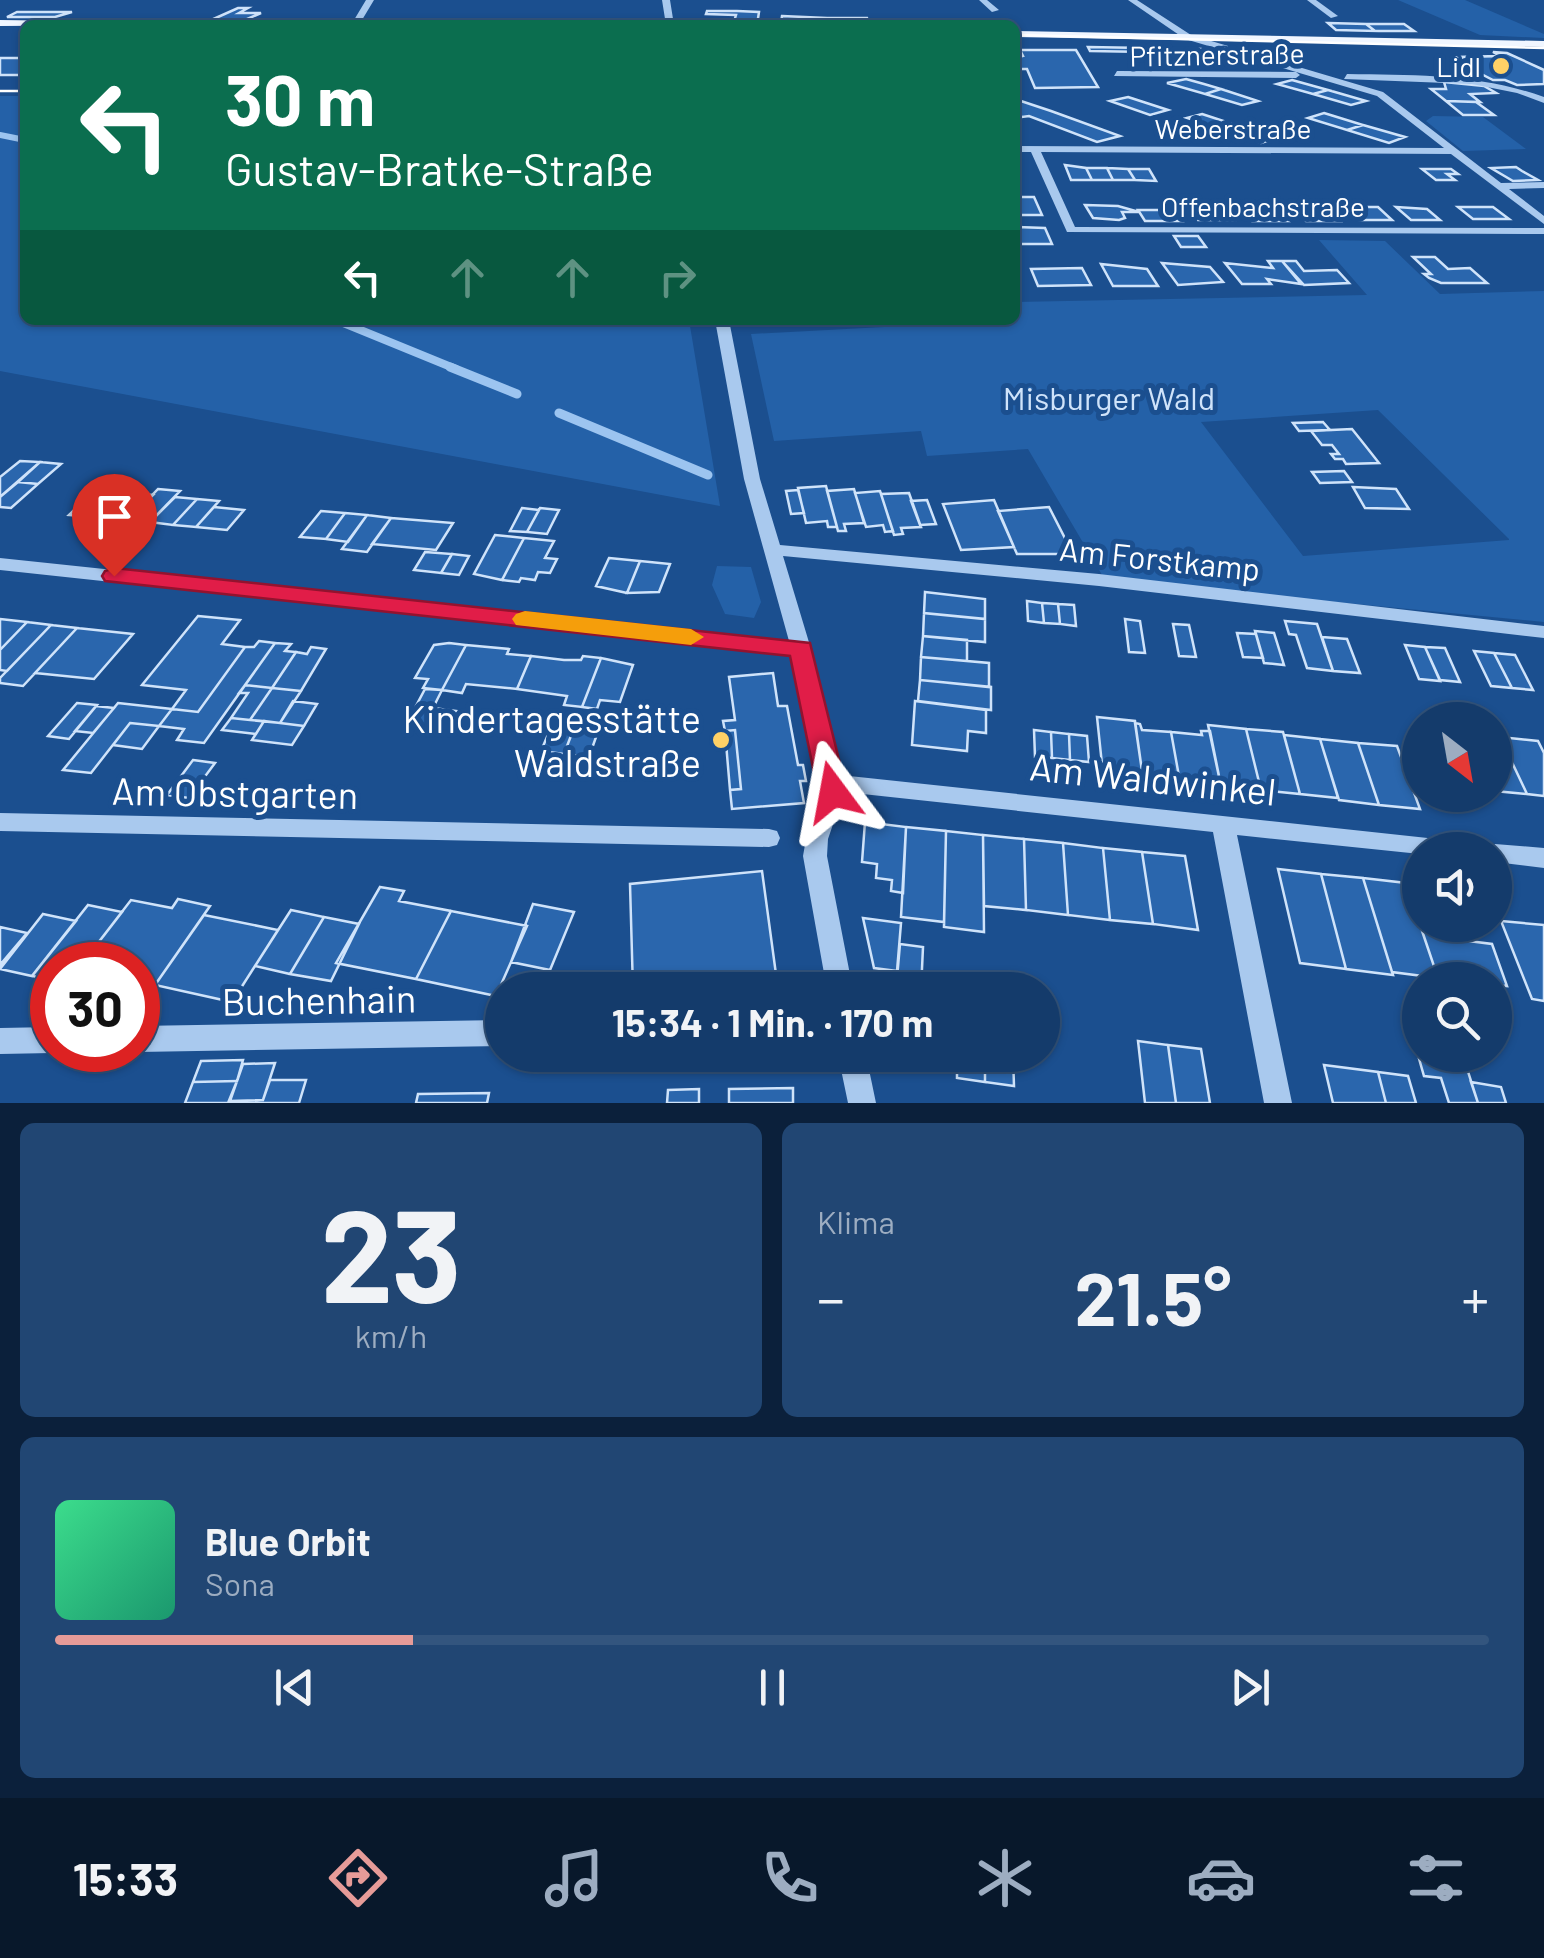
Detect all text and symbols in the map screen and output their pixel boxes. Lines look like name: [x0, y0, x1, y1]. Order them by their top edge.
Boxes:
street label: Pfitznerstraße: [1129, 35, 1305, 73]
place label: Lidl: [1436, 49, 1481, 83]
marker: Lidl: [1490, 55, 1512, 77]
text: 30 m: [225, 56, 375, 140]
icon: left: [60, 60, 190, 190]
street label: Weberstraße: [1155, 111, 1311, 145]
text: Gustav-Bratke-Straße: [225, 141, 654, 195]
street label: Offenbachstraße: [1161, 189, 1365, 223]
icon: left: [335, 250, 390, 305]
icon: ahead: [440, 250, 495, 305]
icon: ahead: [545, 250, 600, 305]
icon: right: [650, 250, 705, 305]
park label: Misburger Wald: [1003, 378, 1215, 416]
pin: [72, 474, 157, 577]
icon: arrive: [87, 489, 142, 544]
street label: Am Forstkamp: [1058, 529, 1262, 587]
place label: Kindertagesstätte Waldstraße: [403, 695, 701, 785]
north arrow: [1402, 702, 1512, 812]
map controls: [1402, 702, 1512, 1072]
marker: Kindertagesstätte Waldstraße: [710, 729, 732, 751]
position arrow: [781, 740, 885, 844]
street label: Am Waldwinkel: [1028, 742, 1278, 814]
street label: Am Obstgarten: [111, 767, 359, 817]
button: sound: [1402, 832, 1512, 942]
speed limit sign: 30: [30, 942, 160, 1072]
button: search: [1402, 962, 1512, 1072]
street label: Buchenhain: [221, 974, 417, 1024]
text: 15:34 · 1 Min. · 170 m: [612, 999, 933, 1045]
text: 23: [320, 1173, 462, 1329]
text: Klima: [817, 1202, 895, 1240]
text: 21.5°: [1075, 1251, 1231, 1341]
text: −: [817, 1264, 845, 1330]
text: +: [1461, 1264, 1489, 1330]
text: km/h: [355, 1316, 427, 1354]
text: Blue Orbit: [205, 1518, 371, 1564]
text: Sona: [205, 1564, 275, 1602]
icon: previous: [267, 1660, 322, 1715]
icon: pause: [745, 1660, 800, 1715]
icon: next: [1223, 1660, 1278, 1715]
icon: directions: [323, 1843, 393, 1913]
icon: music: [539, 1843, 609, 1913]
icon: phone: [755, 1843, 825, 1913]
icon: climate: [970, 1843, 1040, 1913]
icon: car: [1186, 1843, 1256, 1913]
icon: filters: [1401, 1843, 1471, 1913]
text: 15:33: [73, 1851, 178, 1905]

